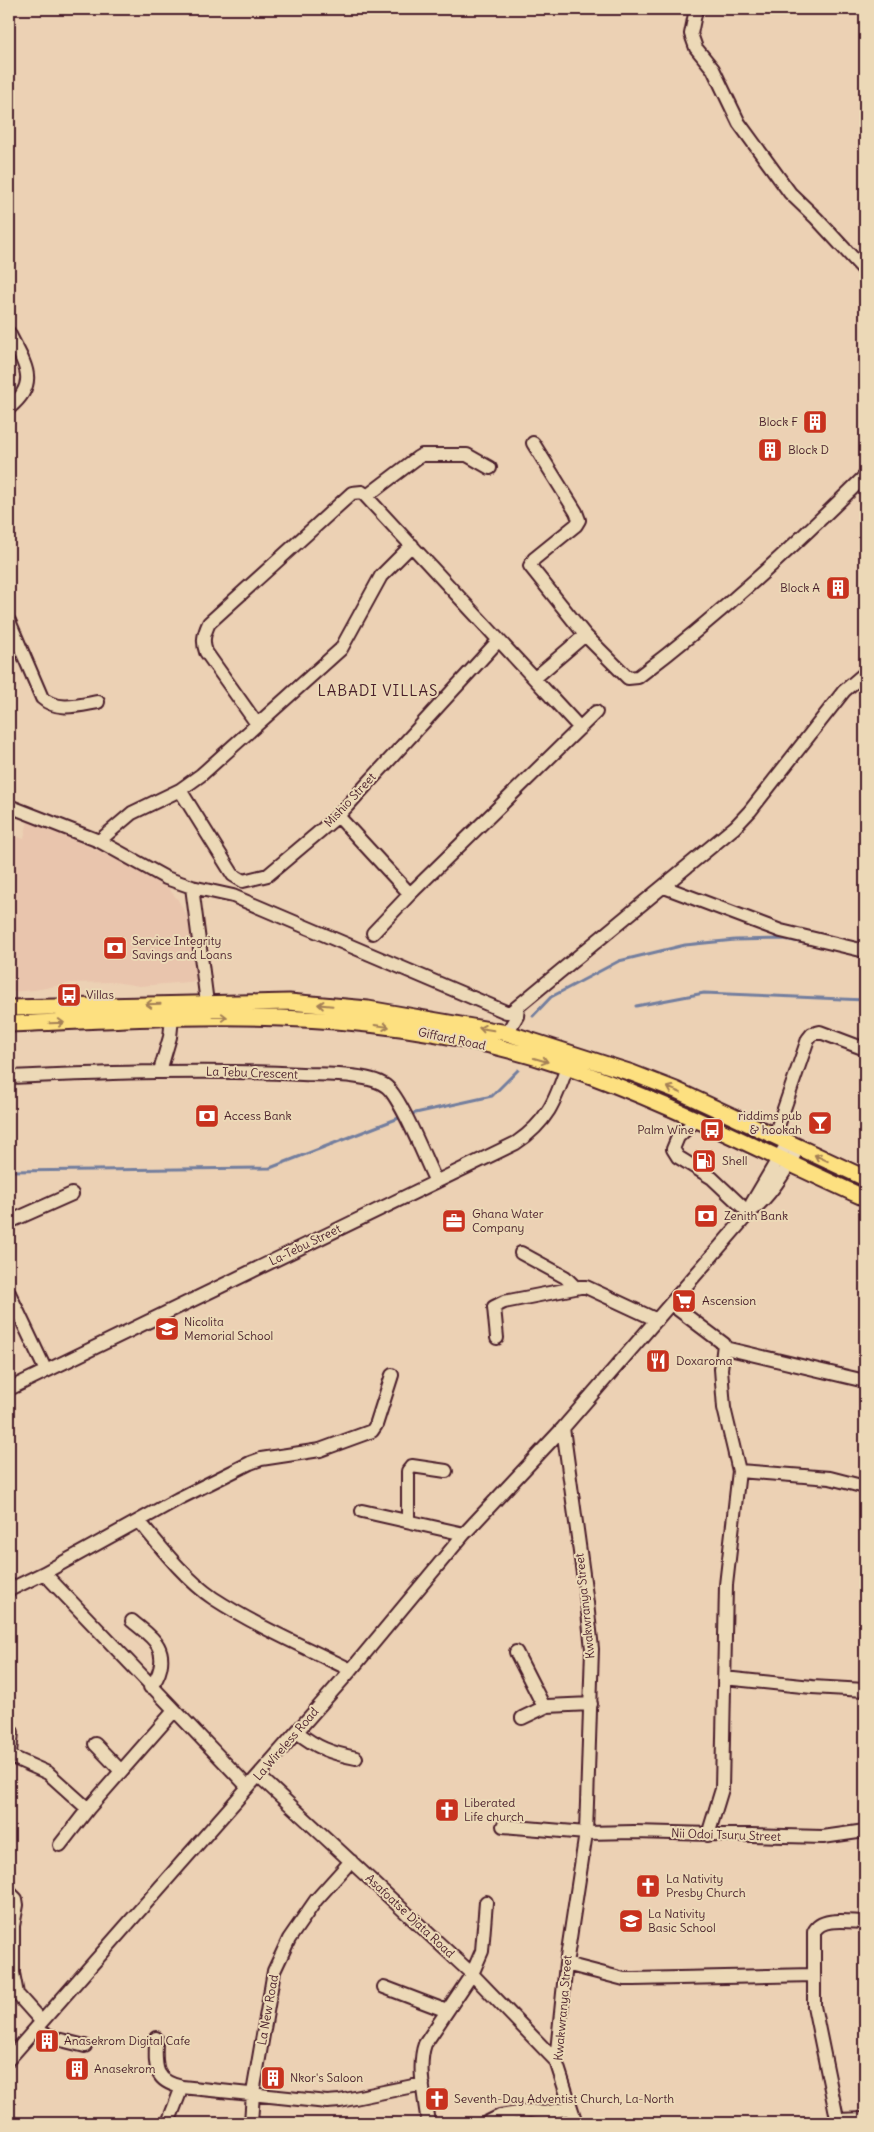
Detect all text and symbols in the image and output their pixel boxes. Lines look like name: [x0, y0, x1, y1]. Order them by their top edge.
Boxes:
building icon: Block F: [802, 409, 828, 435]
place label: Block F: [759, 414, 798, 429]
building icon: Block D: [757, 437, 783, 463]
place label: Block D: [788, 442, 829, 457]
building icon: Block A: [825, 575, 851, 601]
place label: Block A: [780, 580, 820, 595]
district label: LABADI VILLAS: [318, 681, 438, 700]
street label: Mishio Street: [321, 769, 379, 830]
place label: Service Integrity Savings and Loans: [132, 933, 232, 962]
bank icon: Service Integrity Savings and Loans: [102, 935, 128, 961]
bus stop icon: Villas: [56, 982, 82, 1008]
place label: Villas: [86, 987, 114, 1002]
one-way arrow: [145, 999, 162, 1009]
one-way arrow: [318, 1000, 334, 1010]
one-way arrow: [212, 1012, 228, 1022]
one-way arrow: [49, 1018, 65, 1027]
one-way arrow: [374, 1021, 390, 1031]
one-way arrow: [478, 1023, 494, 1033]
street label: Giffard Road: [417, 1024, 487, 1053]
one-way arrow: [532, 1055, 548, 1065]
street label: La Tebu Crescent: [206, 1063, 298, 1082]
one-way arrow: [666, 1084, 681, 1093]
bank icon: Access Bank: [194, 1103, 220, 1129]
place label: Access Bank: [224, 1108, 292, 1123]
place label: riddims pub & hookah: [738, 1108, 802, 1137]
bar icon: riddims pub & hookah: [807, 1110, 833, 1136]
bus stop icon: Palm Wine: [699, 1117, 725, 1143]
place label: Palm Wine: [637, 1122, 694, 1137]
fuel station icon: Shell: [691, 1148, 717, 1174]
place label: Shell: [722, 1153, 747, 1168]
one-way arrow: [814, 1153, 829, 1162]
bank icon: Zenith Bank: [693, 1203, 719, 1229]
place label: Ghana Water Company: [472, 1206, 544, 1235]
office icon: Ghana Water Company: [441, 1208, 467, 1234]
place label: Zenith Bank: [724, 1208, 788, 1223]
street label: La-Tebu Street: [266, 1221, 343, 1268]
supermarket icon: Ascension: [671, 1288, 697, 1314]
place label: Ascension: [702, 1293, 756, 1308]
place label: Nicolita Memorial School: [184, 1314, 273, 1343]
school or university icon: Nicolita Memorial School: [154, 1316, 180, 1342]
restaurant icon: Doxaroma: [645, 1348, 671, 1374]
place label: Doxaroma: [676, 1353, 733, 1368]
street label: Kwakwranya Street: [572, 1553, 597, 1660]
street label: La Wireless Road: [250, 1704, 321, 1783]
place label: Liberated Life church: [464, 1795, 524, 1824]
church icon: Liberated Life church: [434, 1797, 460, 1823]
street label: Nii Odoi Tsuru Street: [671, 1825, 781, 1844]
street label: Asafoatse Djata Road: [363, 1871, 458, 1961]
place label: La Nativity Presby Church: [666, 1871, 746, 1900]
church icon: La Nativity Presby Church: [635, 1873, 661, 1899]
place label: La Nativity Basic School: [648, 1906, 716, 1935]
school or university icon: La Nativity Basic School: [618, 1908, 644, 1934]
street label: Kwakwranya Street: [550, 1955, 575, 2061]
street label: La New Road: [254, 1974, 281, 2046]
building icon: Anasekrom Digital Cafe: [34, 2028, 60, 2054]
place label: Anasekrom Digital Cafe: [64, 2033, 190, 2048]
building icon: Anasekrom: [64, 2056, 90, 2082]
place label: Anasekrom: [94, 2061, 156, 2076]
building icon: Nkor's Saloon: [260, 2065, 286, 2091]
place label: Nkor's Saloon: [290, 2070, 363, 2085]
church icon: Seventh-Day Adventist Church, La-North: [424, 2086, 450, 2112]
place label: Seventh-Day Adventist Church, La-North: [454, 2091, 674, 2106]

